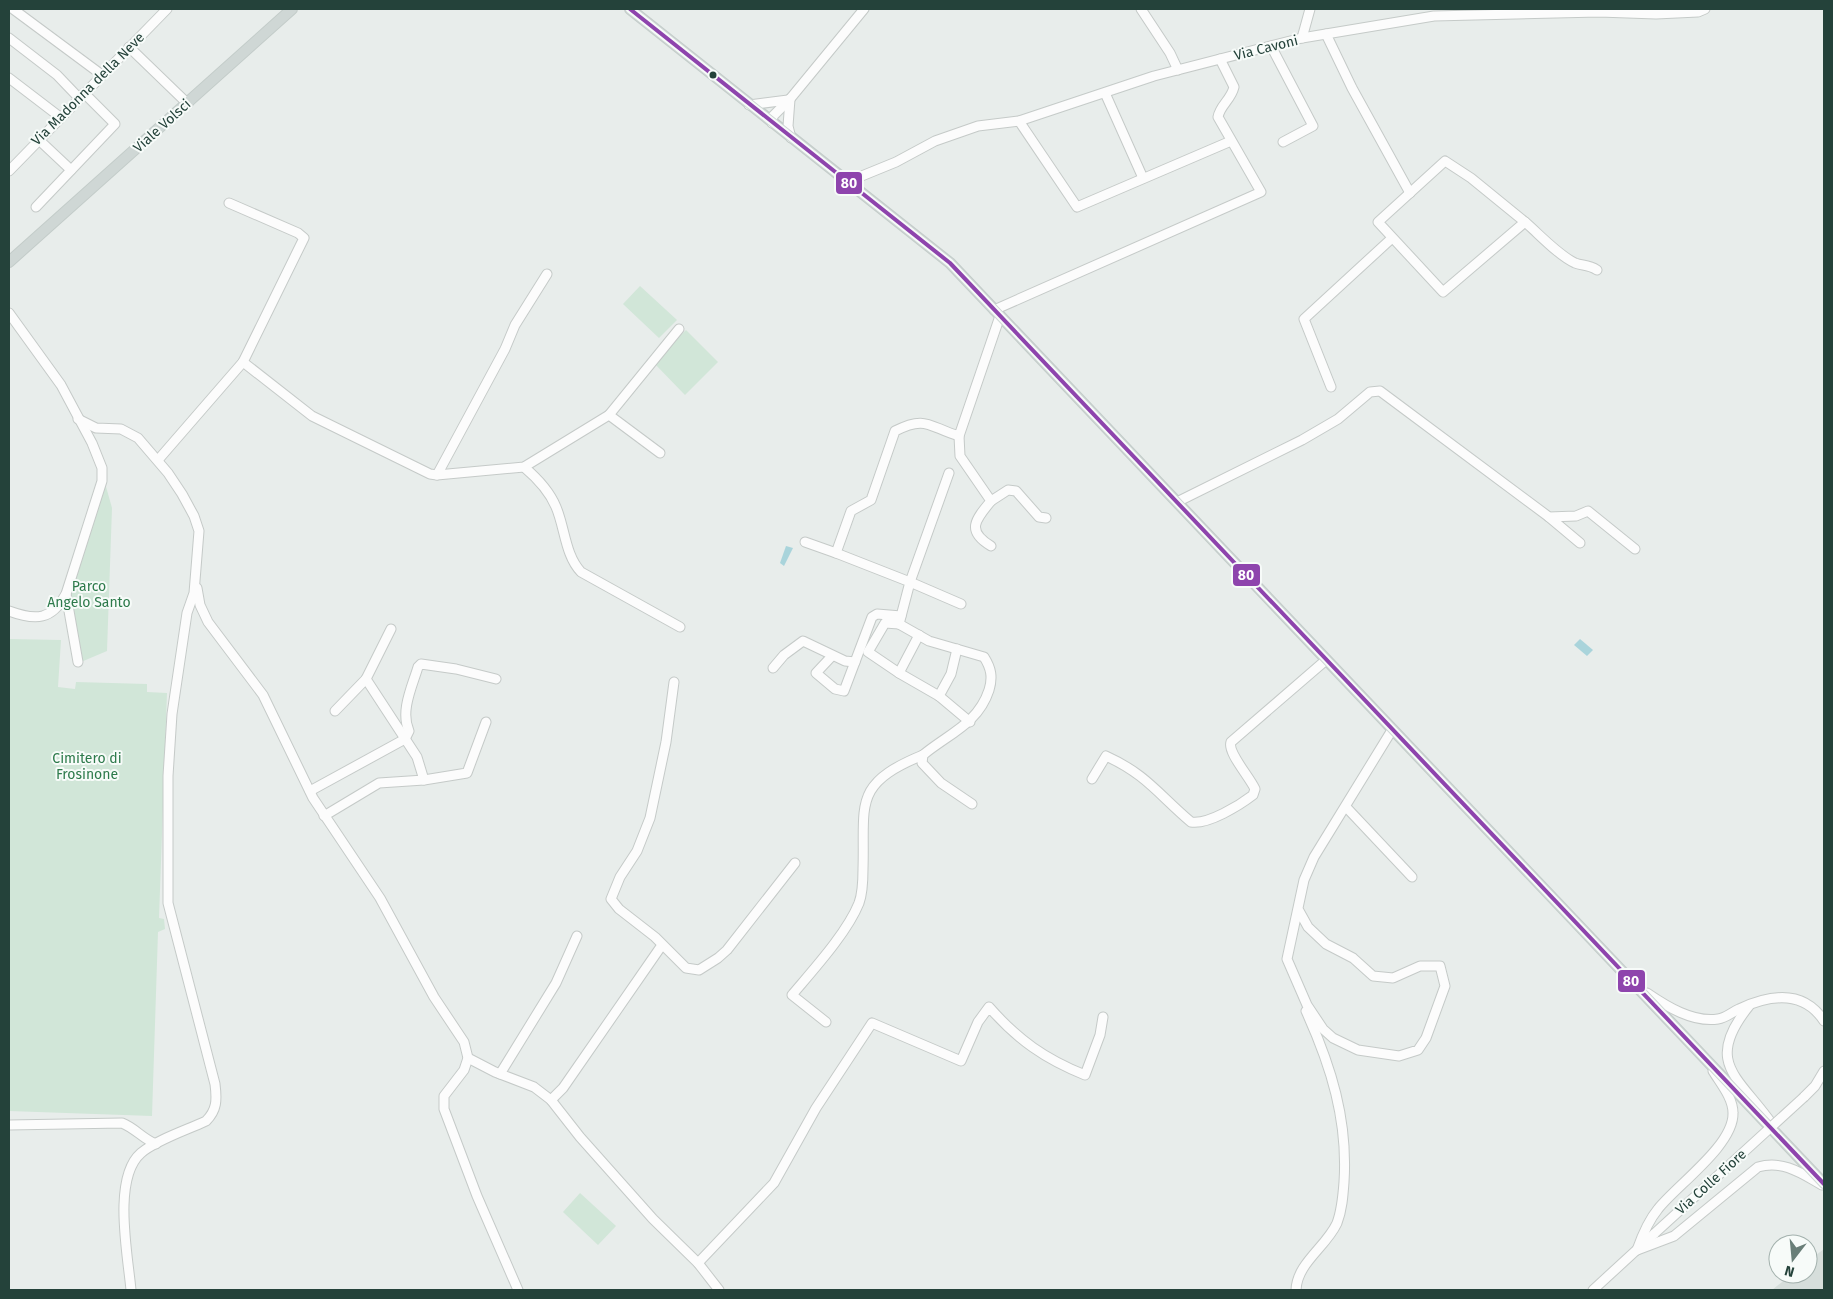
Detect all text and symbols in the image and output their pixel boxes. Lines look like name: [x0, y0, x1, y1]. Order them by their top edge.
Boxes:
street label: Via Madonna della Neve: [28, 29, 148, 149]
street label: Via Cavoni: [1232, 32, 1300, 64]
unlabelled marker: [708, 70, 718, 80]
street label: Viale Volsci: [130, 96, 194, 156]
line badge: 80: [835, 171, 863, 195]
text: 80: [841, 175, 857, 192]
line badge: 80: [1232, 563, 1261, 587]
text: 80: [1238, 567, 1254, 584]
park label: Parco Angelo Santo: [47, 578, 131, 611]
park label: Cimitero di Frosinone: [52, 750, 122, 783]
line badge: 80: [1617, 969, 1646, 993]
text: 80: [1623, 973, 1639, 990]
street label: Via Colle Fiore: [1672, 1146, 1750, 1218]
north arrow: [1768, 1234, 1818, 1284]
text: N: [1783, 1262, 1796, 1280]

